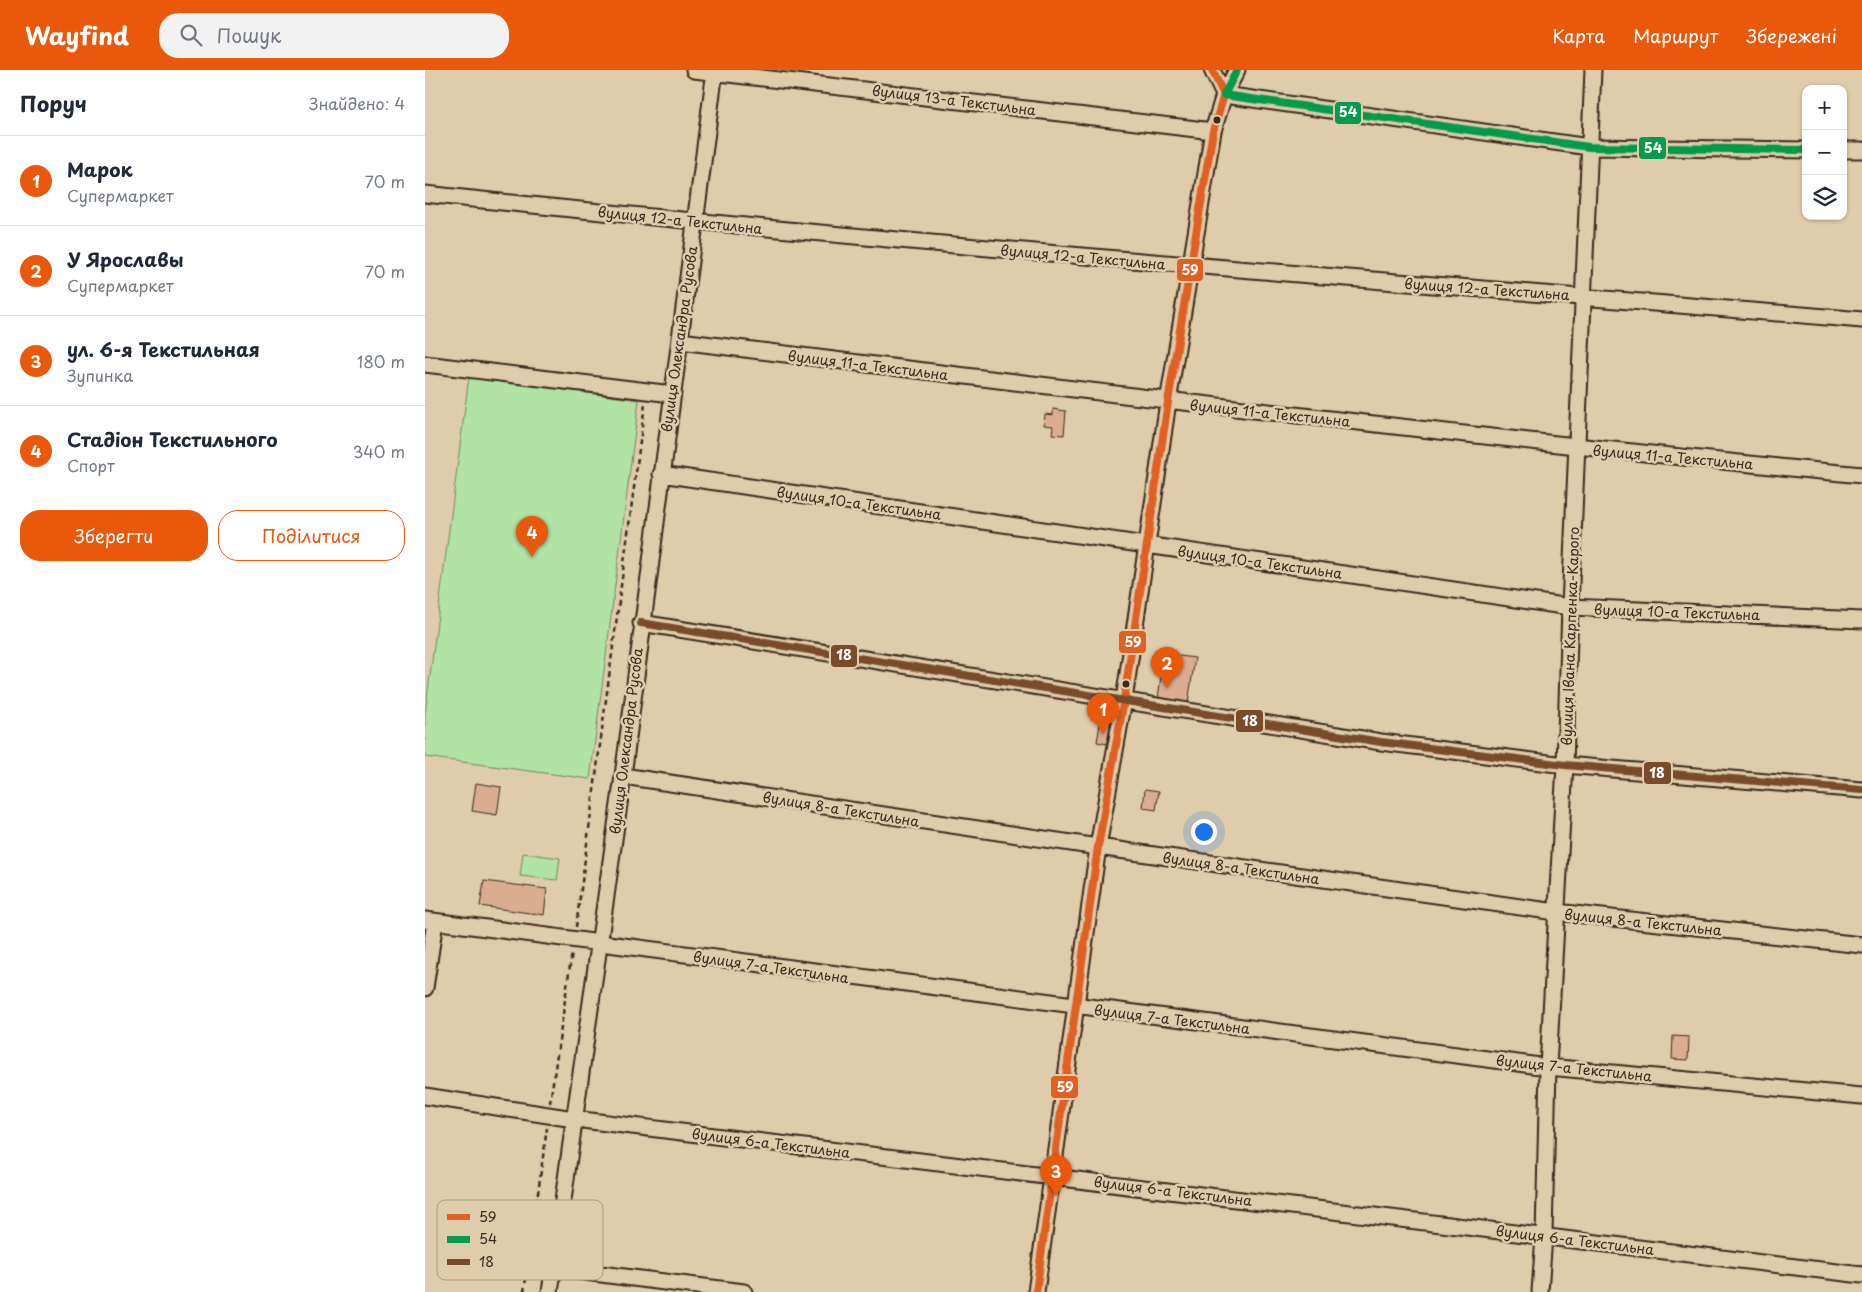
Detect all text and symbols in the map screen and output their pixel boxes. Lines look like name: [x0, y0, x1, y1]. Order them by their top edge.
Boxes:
search box: [159, 13, 509, 58]
text: Wayfind: [25, 17, 129, 53]
icon: search: [177, 21, 205, 49]
text: Пошук: [217, 21, 281, 49]
text: Карта: [1552, 22, 1605, 49]
text: Маршрут: [1633, 22, 1718, 49]
text: Збережені: [1746, 22, 1837, 49]
street label: вулиця 13-а Текстильна: [871, 80, 1037, 121]
map controls: [1802, 85, 1847, 220]
button: +: [1802, 85, 1847, 130]
text: Поруч: [20, 87, 87, 119]
text: Знайдено: 4: [309, 91, 405, 115]
line badge: 54: [1334, 101, 1362, 125]
text: 54: [1339, 101, 1358, 122]
unlabelled marker: [1212, 115, 1222, 125]
button: −: [1802, 130, 1847, 175]
line badge: 54: [1638, 136, 1667, 160]
text: 54: [1644, 137, 1663, 158]
text: Марок: [67, 155, 133, 183]
text: 1: [32, 169, 40, 193]
text: 70 m: [365, 169, 405, 193]
button: layers: [1802, 175, 1847, 220]
text: Супермаркет: [67, 183, 174, 207]
street label: вулиця 12-а Текстильна: [597, 201, 764, 239]
street label: вулиця 12-а Текстильна: [1000, 239, 1167, 275]
street label: вулиця Олександра Русова: [656, 244, 703, 433]
text: У Ярославы: [67, 245, 183, 273]
line badge: 59: [1176, 258, 1204, 282]
text: 2: [30, 259, 42, 283]
text: 70 m: [365, 259, 405, 283]
text: 59: [1181, 259, 1199, 280]
text: Супермаркет: [67, 273, 174, 297]
street label: вулиця 12-а Текстильна: [1404, 273, 1571, 305]
text: ул. 6-я Текстильная: [67, 335, 260, 363]
street label: вулиця 11-а Текстильна: [787, 345, 950, 385]
text: 3: [31, 349, 41, 373]
text: 180 m: [357, 349, 405, 373]
text: Зупинка: [67, 363, 133, 387]
street label: вулиця 11-а Текстильна: [1189, 394, 1352, 432]
text: Стадіон Текстильного: [67, 425, 278, 453]
text: 4: [31, 439, 41, 463]
text: 340 m: [353, 439, 405, 463]
street label: вулиця 11-а Текстильна: [1592, 440, 1754, 475]
text: Спорт: [67, 453, 115, 477]
street label: вулиця 10-а Текстильна: [775, 481, 943, 525]
button: Зберегти: [20, 510, 208, 561]
button: Поділитися: [218, 510, 405, 561]
pin: 4: [516, 516, 548, 557]
street label: вулиця Івана Карпенка-Карого: [1556, 526, 1584, 746]
street label: вулиця 10-а Текстильна: [1176, 540, 1344, 584]
street label: вулиця 10-а Текстильна: [1594, 599, 1761, 625]
line badge: 59: [1118, 630, 1147, 654]
text: 59: [1124, 631, 1142, 652]
line badge: 18: [830, 644, 858, 668]
text: 18: [836, 644, 852, 665]
street label: вулиця Олександра Русова: [604, 646, 648, 835]
pin: 2: [1151, 647, 1183, 688]
unlabelled marker: [1121, 679, 1131, 689]
pin: 1: [1087, 693, 1119, 734]
line badge: 18: [1235, 709, 1264, 733]
text: 18: [1242, 710, 1258, 731]
line badge: 18: [1643, 761, 1672, 785]
text: 18: [1649, 762, 1665, 783]
street label: вулиця 8-а Текстильна: [761, 786, 921, 832]
your location: [1191, 819, 1217, 845]
street label: вулиця 8-а Текстильна: [1161, 847, 1321, 889]
street label: вулиця 8-а Текстильна: [1563, 903, 1723, 941]
street label: вулиця 7-а Текстильна: [692, 946, 850, 988]
street label: вулиця 7-а Текстильна: [1093, 999, 1251, 1039]
street label: вулиця 7-а Текстильна: [1495, 1049, 1653, 1087]
line badge: 59: [1050, 1075, 1079, 1099]
text: 59: [1056, 1076, 1074, 1097]
street label: вулиця 6-а Текстильна: [691, 1123, 852, 1163]
pin: 3: [1040, 1155, 1072, 1196]
street label: вулиця 6-а Текстильна: [1093, 1171, 1254, 1211]
legend: [437, 1200, 603, 1280]
text: 59: [479, 1206, 497, 1227]
street label: вулиця 6-а Текстильна: [1495, 1220, 1656, 1260]
text: 54: [479, 1228, 497, 1249]
text: 18: [479, 1251, 494, 1272]

